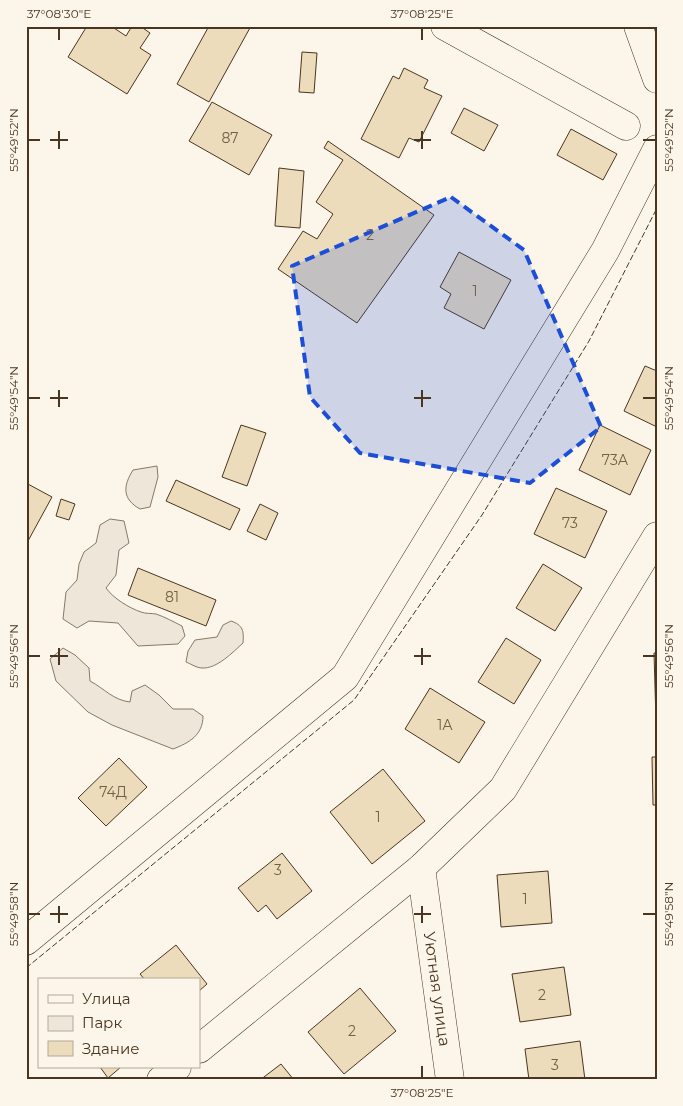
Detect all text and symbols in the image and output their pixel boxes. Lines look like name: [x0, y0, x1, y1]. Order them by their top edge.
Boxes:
text: 37°08'30"E: [27, 6, 91, 21]
text: 37°08'25"E: [390, 6, 454, 21]
text: 55°49'52"N: [6, 108, 21, 172]
text: 55°49'52"N: [661, 108, 676, 172]
house number: 87: [221, 129, 239, 147]
house number: 2: [366, 226, 374, 244]
house number: 1: [472, 282, 478, 300]
text: 55°49'54"N: [6, 366, 21, 430]
text: 55°49'54"N: [661, 366, 676, 430]
house number: 73А: [602, 451, 629, 469]
house number: 73: [562, 514, 578, 532]
house number: 81: [165, 588, 179, 606]
text: 55°49'56"N: [6, 624, 21, 688]
text: 55°49'56"N: [661, 624, 676, 688]
house number: 1А: [437, 716, 453, 734]
house number: 74Д: [99, 783, 127, 801]
house number: 1: [375, 808, 381, 826]
house number: 3: [274, 861, 282, 879]
text: 55°49'58"N: [6, 882, 21, 946]
text: 55°49'58"N: [661, 882, 676, 946]
house number: 1: [522, 890, 528, 908]
street label: Уютная улица: [420, 930, 455, 1047]
legend: [38, 978, 200, 1068]
house number: 2: [538, 986, 546, 1004]
text: Улица: [82, 989, 130, 1008]
text: Парк: [82, 1013, 122, 1032]
house number: 2: [348, 1022, 356, 1040]
text: Здание: [82, 1039, 140, 1058]
house number: 3: [551, 1056, 559, 1074]
text: 37°08'25"E: [390, 1085, 454, 1100]

